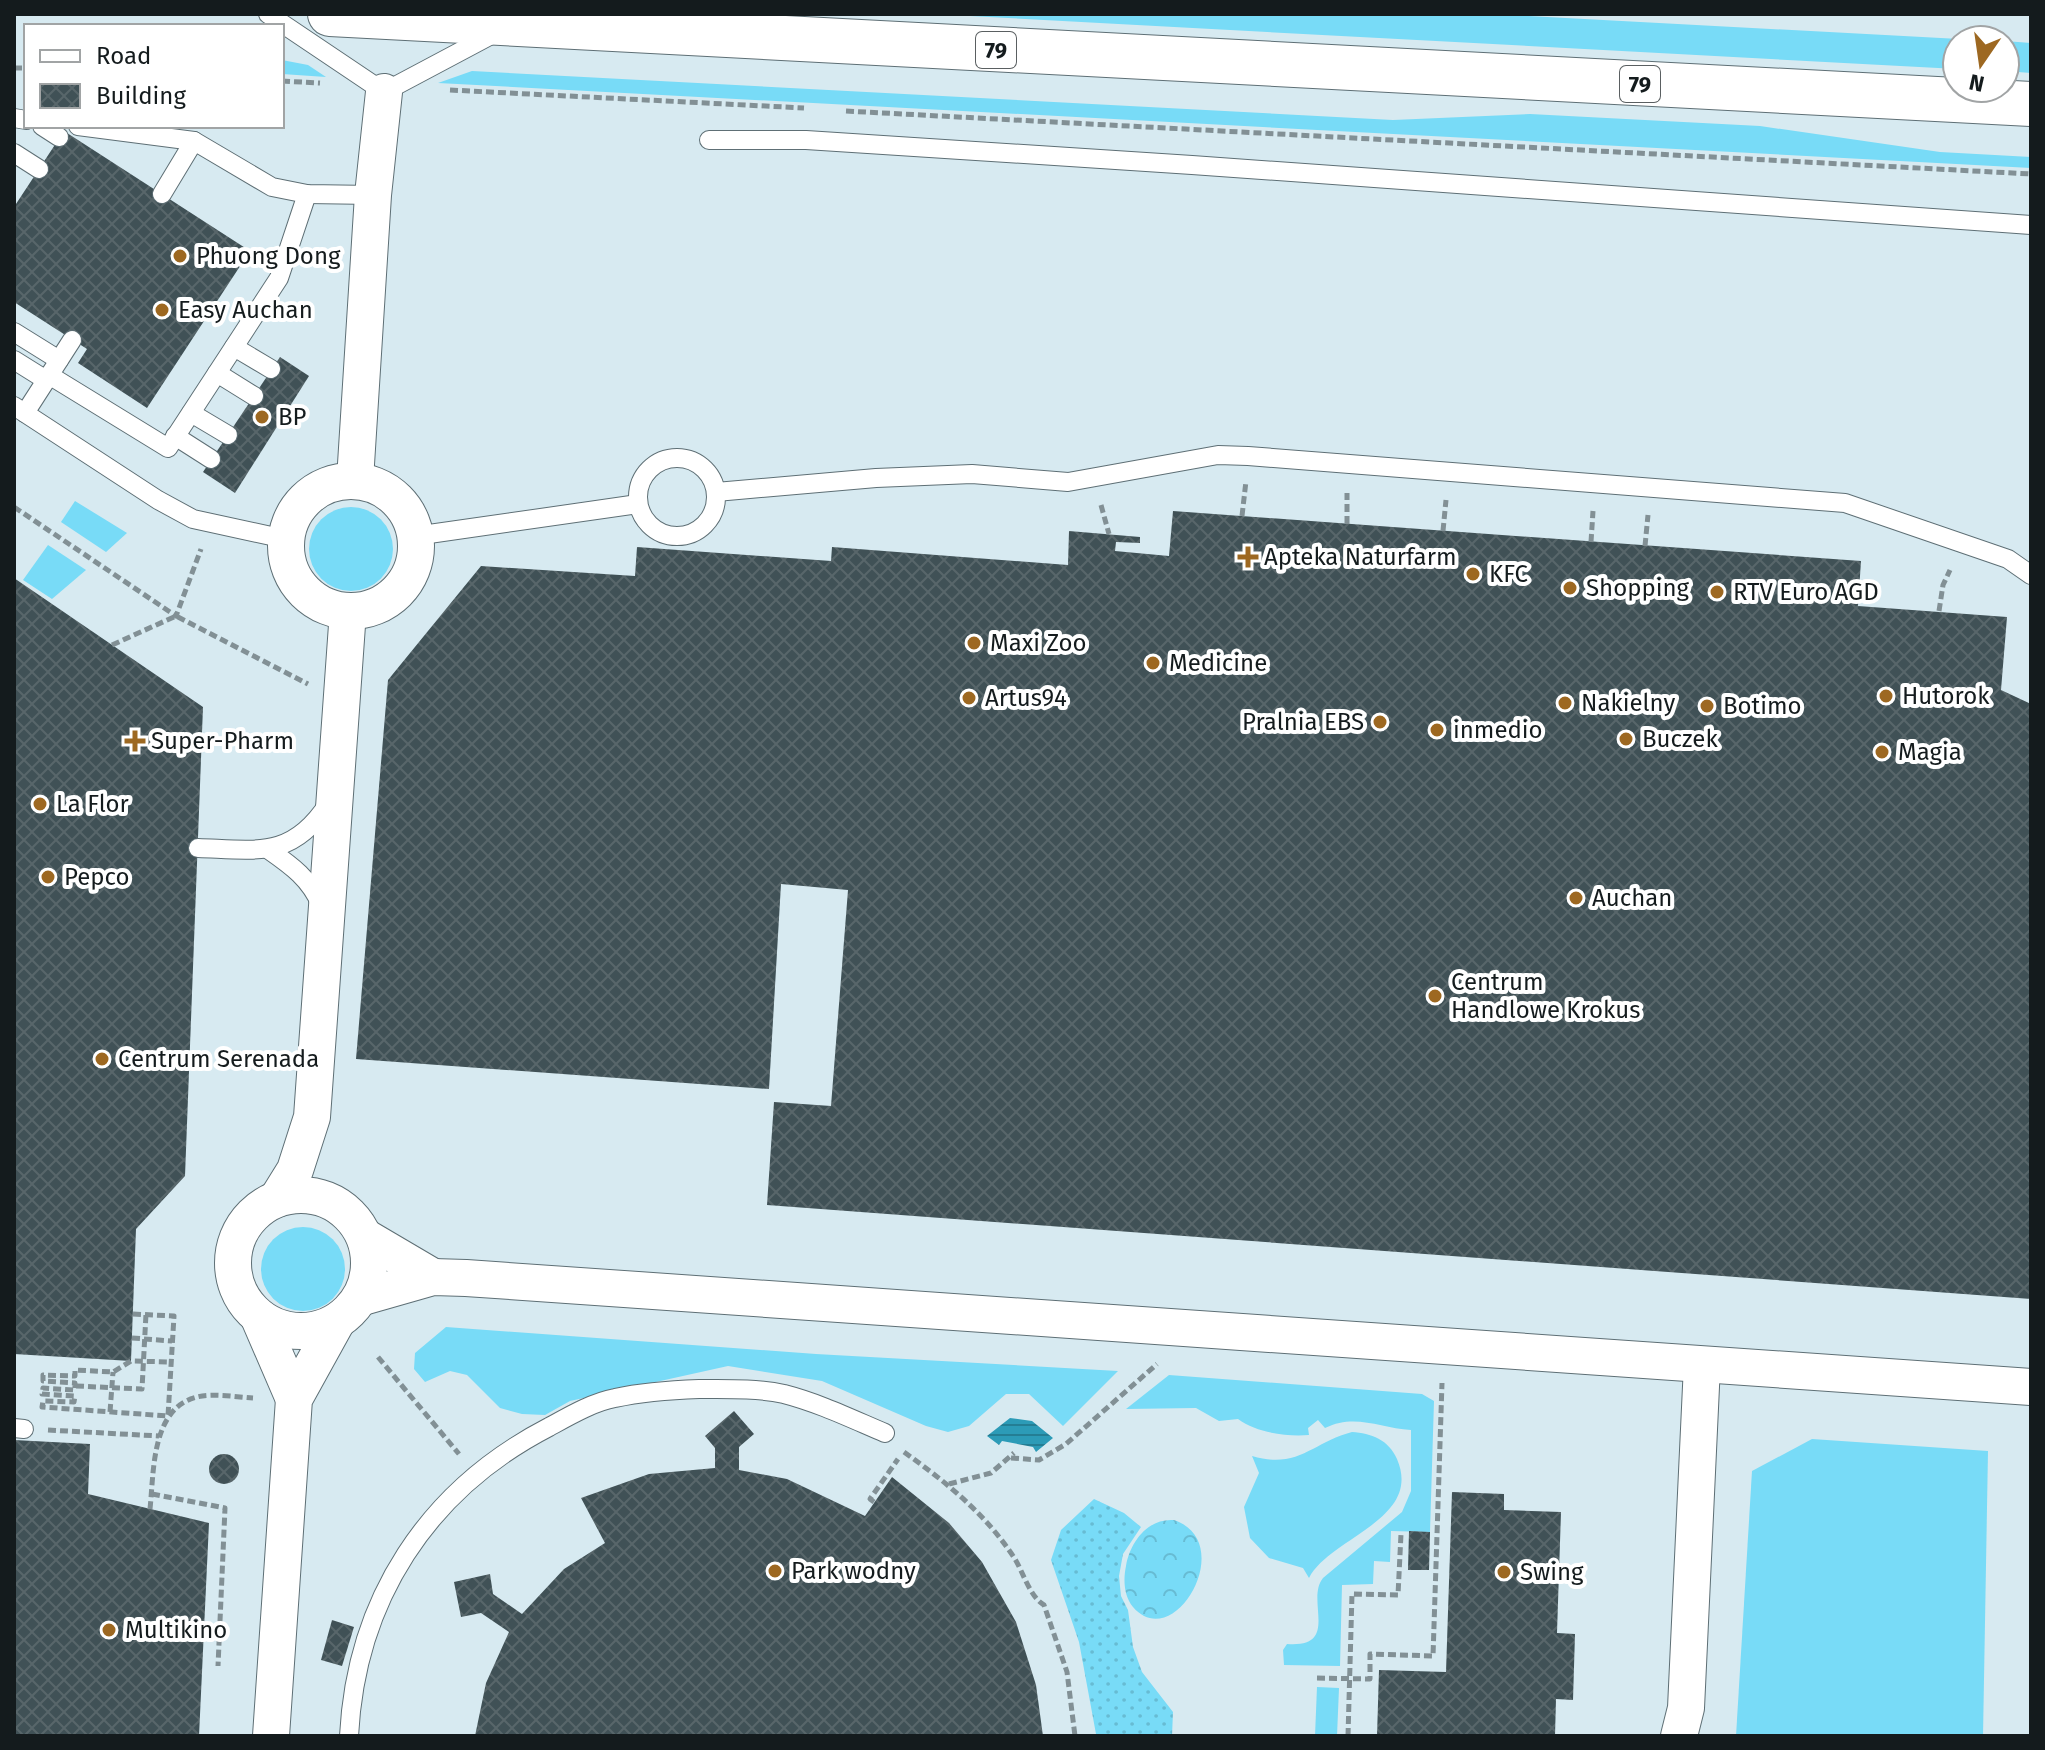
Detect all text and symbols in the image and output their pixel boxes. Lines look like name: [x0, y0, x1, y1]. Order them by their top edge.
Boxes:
legend: [24, 24, 284, 128]
north arrow: [1941, 24, 2021, 104]
road number: 79: [976, 32, 1016, 68]
text: Road: [96, 42, 151, 70]
road number: 79: [1620, 66, 1660, 102]
text: N: [1966, 68, 1987, 98]
text: Building: [96, 82, 186, 110]
place label: Phuong Dong: [196, 242, 341, 270]
marker: Phuong Dong: [171, 247, 189, 265]
place label: Easy Auchan: [178, 296, 313, 324]
marker: Easy Auchan: [153, 301, 171, 319]
place label: BP: [278, 403, 307, 431]
marker: BP: [253, 408, 271, 426]
place label: Apteka Naturfarm: [1264, 543, 1456, 571]
marker: Apteka Naturfarm: [1239, 548, 1257, 566]
place label: KFC: [1489, 560, 1528, 588]
marker: KFC: [1464, 565, 1482, 583]
place label: Shopping: [1586, 574, 1690, 602]
place label: RTV Euro AGD: [1733, 578, 1879, 606]
marker: Shopping: [1561, 579, 1579, 597]
marker: RTV Euro AGD: [1708, 583, 1726, 601]
place label: Maxi Zoo: [990, 629, 1087, 657]
marker: Maxi Zoo: [965, 634, 983, 652]
place label: Medicine: [1169, 649, 1267, 677]
marker: Medicine: [1144, 654, 1162, 672]
place label: Hutorok: [1902, 682, 1990, 710]
place label: Artus94: [985, 684, 1067, 712]
marker: Hutorok: [1877, 687, 1895, 705]
marker: Artus94: [960, 689, 978, 707]
place label: Nakielny: [1581, 689, 1676, 717]
place label: Botimo: [1723, 692, 1802, 720]
marker: Nakielny: [1556, 694, 1574, 712]
marker: Botimo: [1698, 697, 1716, 715]
place label: Pralnia EBS: [1242, 708, 1364, 736]
marker: Pralnia EBS: [1371, 713, 1389, 731]
place label: inmedio: [1453, 716, 1543, 744]
marker: inmedio: [1428, 721, 1446, 739]
place label: Buczek: [1642, 725, 1718, 753]
place label: Super-Pharm: [151, 727, 294, 755]
marker: Buczek: [1617, 730, 1635, 748]
marker: Super-Pharm: [126, 732, 144, 750]
place label: Magia: [1898, 738, 1962, 766]
marker: Magia: [1873, 743, 1891, 761]
place label: La Flor: [56, 790, 130, 818]
marker: La Flor: [31, 795, 49, 813]
place label: Pepco: [64, 863, 130, 891]
marker: Pepco: [39, 868, 57, 886]
place label: Auchan: [1592, 884, 1672, 912]
marker: Auchan: [1567, 889, 1585, 907]
place label: Centrum Handlowe Krokus: [1451, 968, 1640, 1024]
marker: Centrum Handlowe Krokus: [1426, 987, 1444, 1005]
place label: Centrum Serenada: [118, 1045, 319, 1073]
marker: Centrum Serenada: [93, 1050, 111, 1068]
place label: Park wodny: [791, 1557, 916, 1585]
place label: Swing: [1520, 1558, 1584, 1586]
marker: Park wodny: [766, 1562, 784, 1580]
marker: Swing: [1495, 1563, 1513, 1581]
place label: Multikino: [125, 1616, 227, 1644]
marker: Multikino: [100, 1621, 118, 1639]

